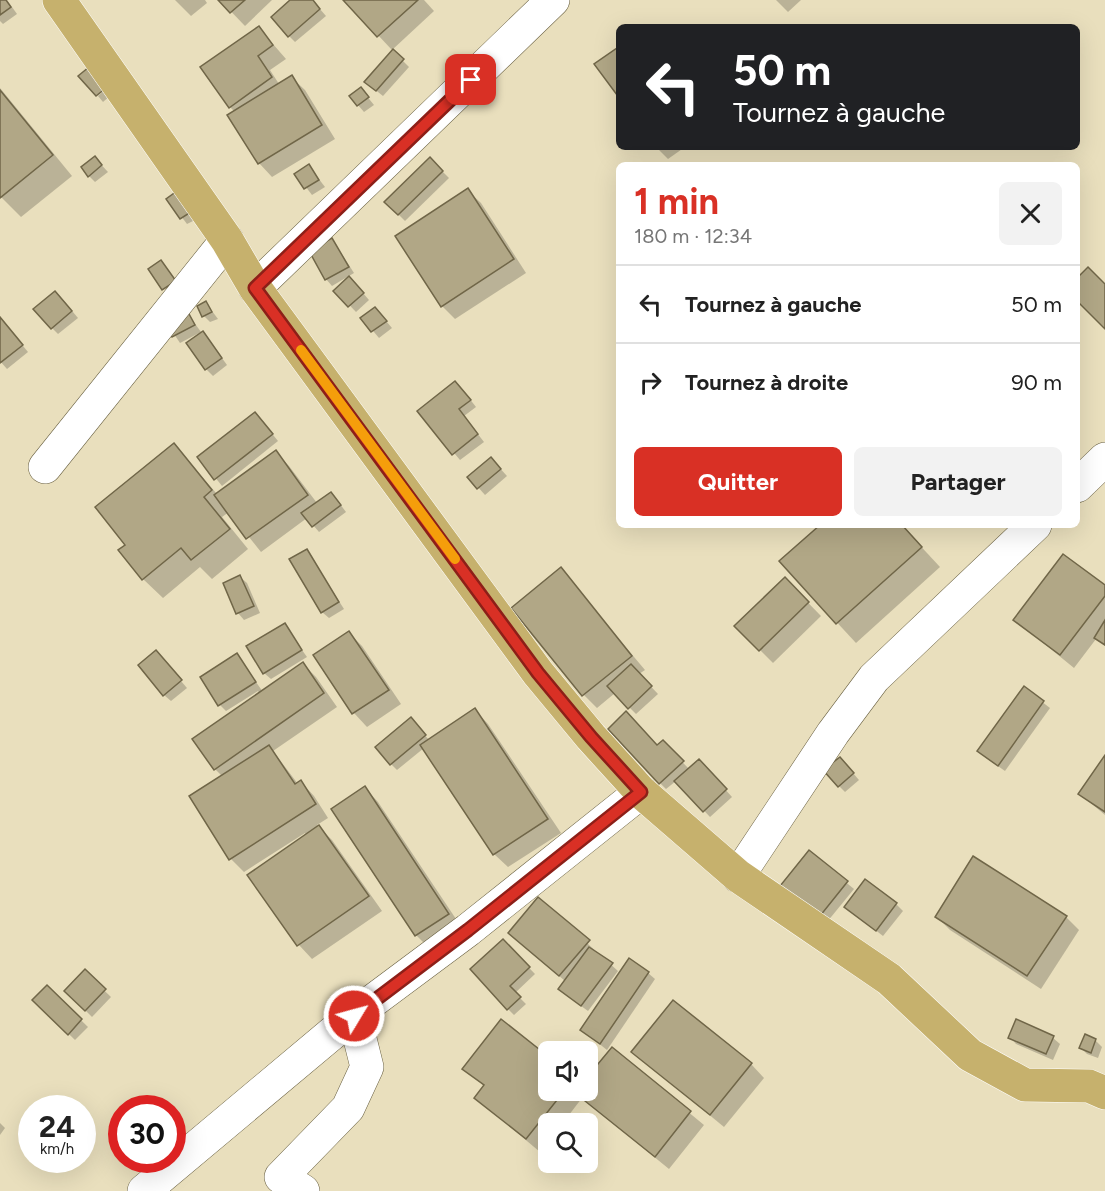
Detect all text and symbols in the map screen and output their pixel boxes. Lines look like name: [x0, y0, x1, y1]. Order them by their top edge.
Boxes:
text: 50 m: [733, 45, 831, 96]
icon: left: [634, 48, 712, 126]
pin: [445, 54, 496, 105]
icon: arrive: [454, 63, 487, 96]
text: Tournez à gauche: [733, 96, 945, 129]
text: 1 min: [634, 180, 719, 223]
button: close: [999, 182, 1062, 245]
text: 180 m · 12:34: [634, 224, 752, 248]
icon: left: [634, 288, 667, 321]
text: Tournez à gauche: [685, 291, 861, 318]
text: 50 m: [1011, 291, 1062, 318]
icon: right: [634, 366, 667, 399]
text: Tournez à droite: [685, 369, 848, 396]
text: 90 m: [1011, 369, 1062, 396]
button: Quitter: [634, 447, 842, 516]
button: Partager: [854, 447, 1062, 516]
position arrow: [322, 984, 386, 1048]
map controls: [538, 1041, 598, 1173]
button: sound: [538, 1041, 598, 1101]
speed limit sign: 30: [108, 1095, 186, 1173]
text: 24: [39, 1108, 75, 1145]
button: search: [538, 1113, 598, 1173]
text: km/h: [40, 1140, 74, 1158]

